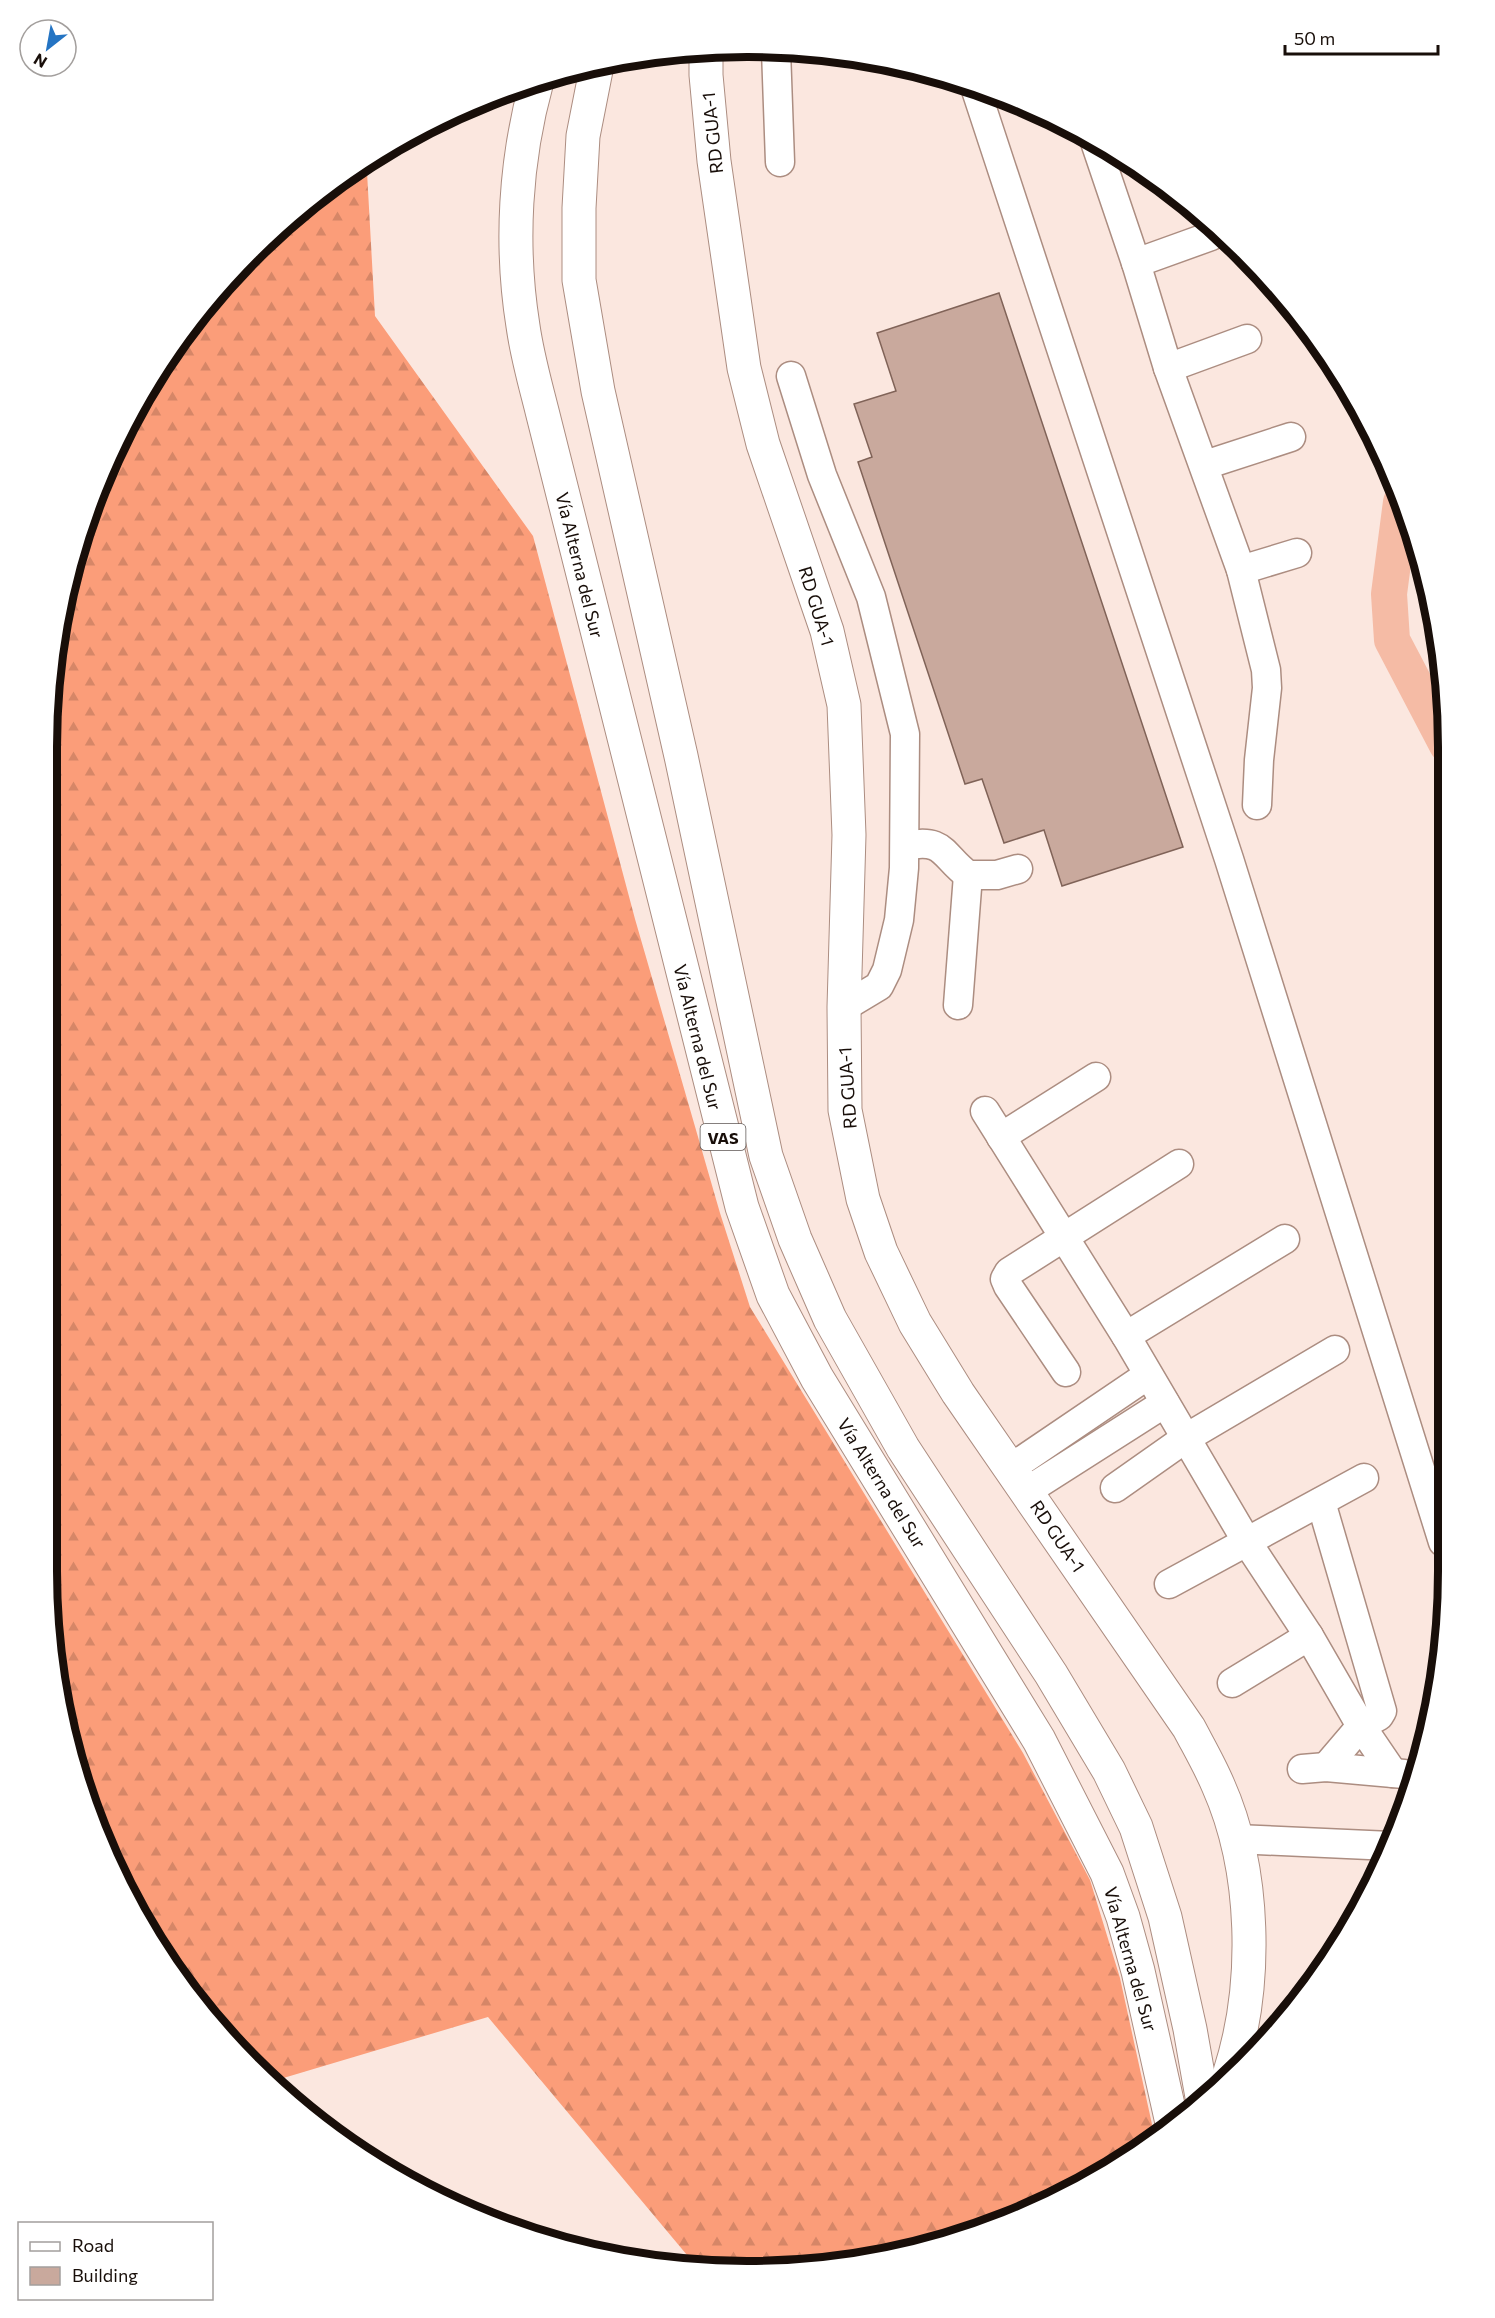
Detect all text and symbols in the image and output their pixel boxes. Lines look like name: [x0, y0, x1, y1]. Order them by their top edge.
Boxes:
north arrow: [18, 18, 78, 78]
scale bar: [1285, 18, 1438, 56]
text: 50 m: [1294, 27, 1335, 49]
text: N: [30, 50, 50, 73]
street label: RD GUA-1: [697, 91, 727, 175]
street label: Vía Alterna del Sur: [551, 490, 609, 640]
street label: RD GUA-1: [795, 564, 839, 648]
street label: Vía Alterna del Sur: [669, 962, 727, 1112]
street label: RD GUA-1: [833, 1046, 861, 1130]
road number: VAS: [700, 1124, 746, 1150]
street label: Vía Alterna del Sur: [833, 1414, 931, 1552]
street label: RD GUA-1: [1026, 1496, 1090, 1576]
street label: Vía Alterna del Sur: [1100, 1884, 1162, 2034]
legend: [18, 2222, 213, 2300]
text: Road: [72, 2234, 114, 2256]
text: Building: [72, 2264, 138, 2286]

